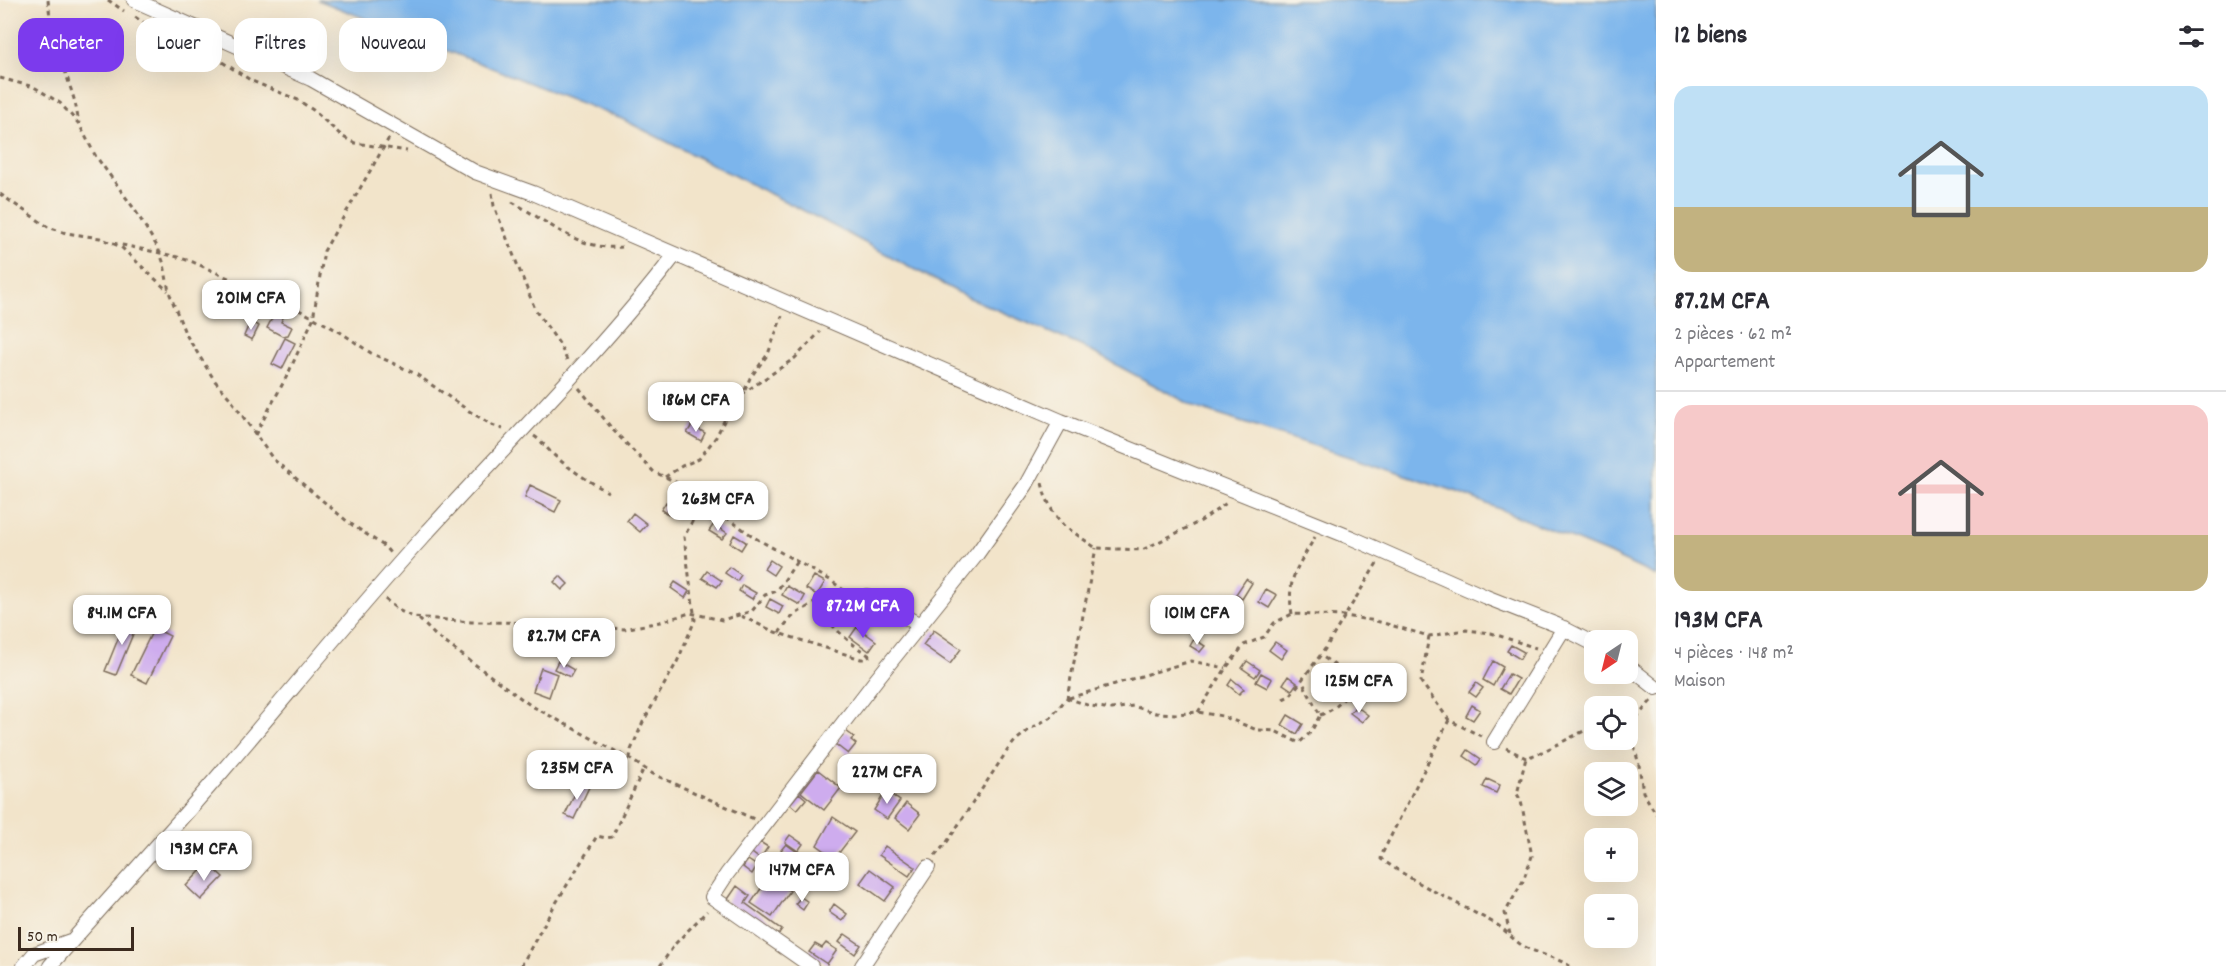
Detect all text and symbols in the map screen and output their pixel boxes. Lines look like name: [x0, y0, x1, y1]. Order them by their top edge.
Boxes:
chip: Acheter: [18, 18, 124, 72]
chip: Louer: [136, 18, 222, 72]
chip: Filtres: [234, 18, 327, 72]
chip: Nouveau: [339, 18, 447, 72]
text: 12 biens: [1674, 18, 1747, 55]
icon: filters: [2175, 20, 2208, 53]
icon: home: [1887, 125, 1995, 233]
pin: 201M CFA: [189, 280, 313, 331]
text: 87.2M CFA: [1674, 284, 1770, 321]
text: 201M CFA: [216, 285, 286, 313]
text: 2 pièces · 62 m²: [1674, 321, 1792, 349]
text: Appartement: [1674, 349, 1776, 377]
pin: 186M CFA: [634, 382, 758, 433]
text: 186M CFA: [662, 387, 730, 415]
icon: home: [1887, 444, 1995, 552]
pin: 263M CFA: [656, 481, 780, 532]
text: 263M CFA: [681, 486, 755, 514]
pin: 87.2M CFA: [794, 588, 932, 639]
text: 87.2M CFA: [826, 593, 900, 621]
pin: 84.1M CFA: [53, 595, 191, 646]
pin: 101M CFA: [1135, 595, 1259, 646]
text: 84.1M CFA: [87, 600, 157, 628]
text: 101M CFA: [1164, 600, 1230, 628]
text: 193M CFA: [1674, 603, 1763, 640]
pin: 82.7M CFA: [495, 618, 633, 669]
text: 82.7M CFA: [527, 623, 601, 651]
north arrow: [1584, 630, 1638, 684]
map controls: [1584, 630, 1638, 948]
text: 4 pièces · 148 m²: [1674, 640, 1794, 668]
pin: 125M CFA: [1297, 663, 1421, 714]
text: 125M CFA: [1325, 668, 1393, 696]
text: Maison: [1674, 668, 1725, 696]
button: locate: [1584, 696, 1638, 750]
pin: 235M CFA: [515, 750, 639, 801]
pin: 227M CFA: [825, 754, 949, 805]
text: 235M CFA: [541, 755, 613, 783]
text: 227M CFA: [851, 759, 923, 787]
button: layers: [1584, 762, 1638, 816]
button: +: [1584, 828, 1638, 882]
pin: 193M CFA: [142, 831, 266, 882]
text: 193M CFA: [170, 836, 238, 864]
pin: 147M CFA: [740, 852, 864, 903]
text: 147M CFA: [769, 857, 835, 885]
button: −: [1584, 894, 1638, 948]
scale bar: [18, 924, 134, 952]
text: 50 m: [27, 926, 58, 949]

